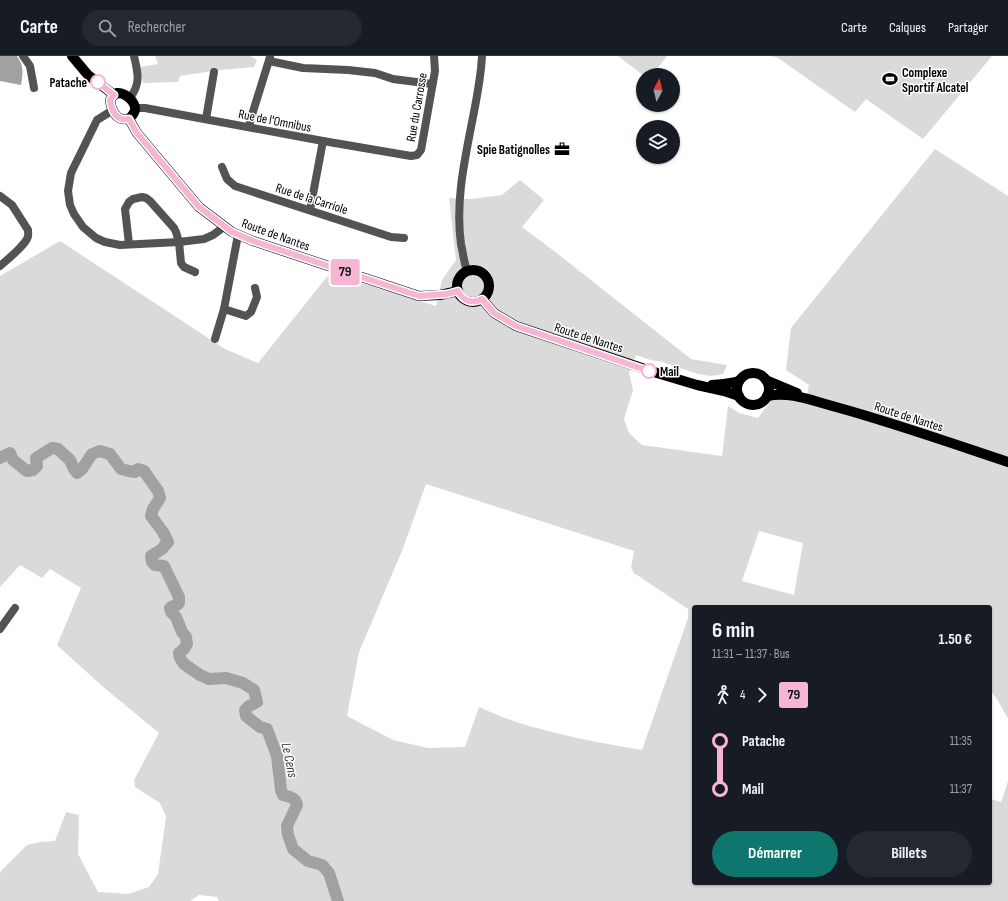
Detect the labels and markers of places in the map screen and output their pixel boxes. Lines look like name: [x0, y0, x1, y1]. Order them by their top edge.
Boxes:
place label: Complexe Sportif Alcatel: [902, 65, 969, 96]
sports icon: Complexe Sportif Alcatel: [881, 70, 899, 88]
marker: Patache: [90, 74, 106, 90]
place label: Patache: [50, 75, 87, 91]
office icon: Spie Batignolles: [553, 140, 571, 158]
place label: Spie Batignolles: [477, 142, 550, 158]
marker: Mail: [641, 363, 657, 379]
place label: Mail: [660, 364, 679, 380]

